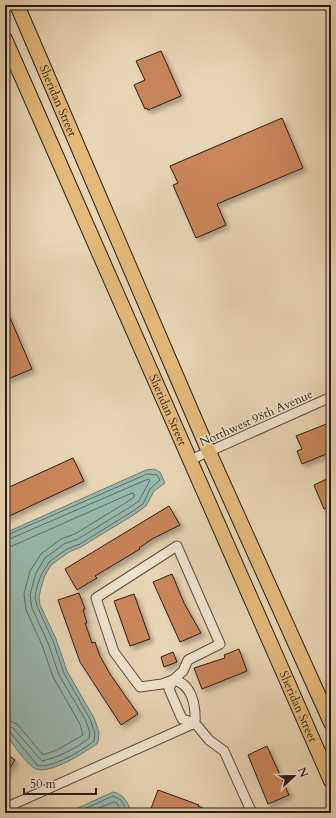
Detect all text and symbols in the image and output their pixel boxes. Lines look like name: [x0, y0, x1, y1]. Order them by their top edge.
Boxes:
street label: Sheridan Street: [36, 62, 81, 139]
street label: Sheridan Street: [145, 372, 191, 448]
street label: Northwest 98th Avenue: [197, 386, 315, 450]
street label: Sheridan Street: [276, 668, 321, 745]
north arrow: [274, 756, 314, 796]
text: N: [294, 765, 312, 780]
scale bar: [24, 770, 96, 796]
text: 50 m: [30, 776, 57, 792]

